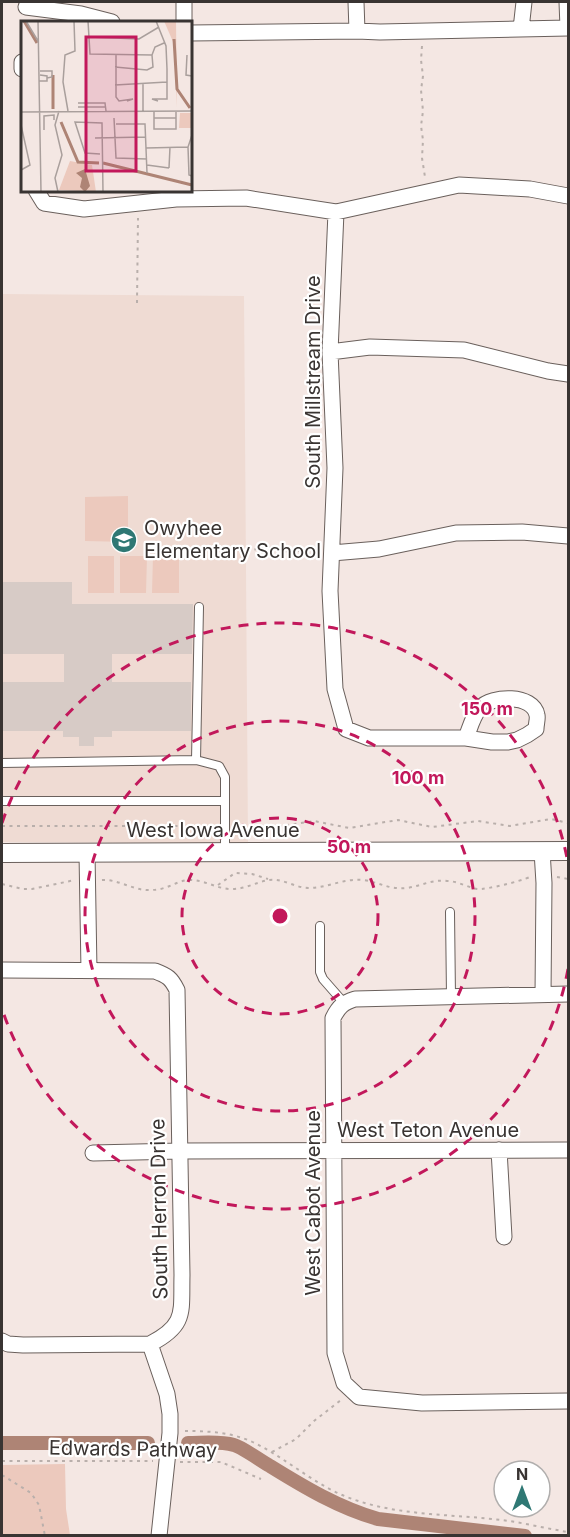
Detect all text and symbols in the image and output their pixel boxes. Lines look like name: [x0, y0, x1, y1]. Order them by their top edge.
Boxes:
inset map: [21, 21, 192, 192]
street label: South Millstream Drive: [301, 275, 325, 489]
place label: Owyhee Elementary School: [144, 516, 321, 563]
school or university icon: Owyhee Elementary School: [109, 525, 139, 555]
text: 150 m: [461, 698, 513, 719]
text: 100 m: [392, 767, 444, 788]
street label: West Iowa Avenue: [126, 818, 300, 842]
text: 50 m: [327, 836, 371, 857]
centre of rings: [270, 906, 290, 926]
street label: West Cabot Avenue: [301, 1110, 325, 1296]
street label: South Herron Drive: [145, 1118, 173, 1300]
street label: West Teton Avenue: [337, 1118, 519, 1142]
street label: Edwards Pathway: [49, 1436, 217, 1462]
north arrow: [492, 1459, 552, 1519]
text: N: [516, 1464, 528, 1484]

